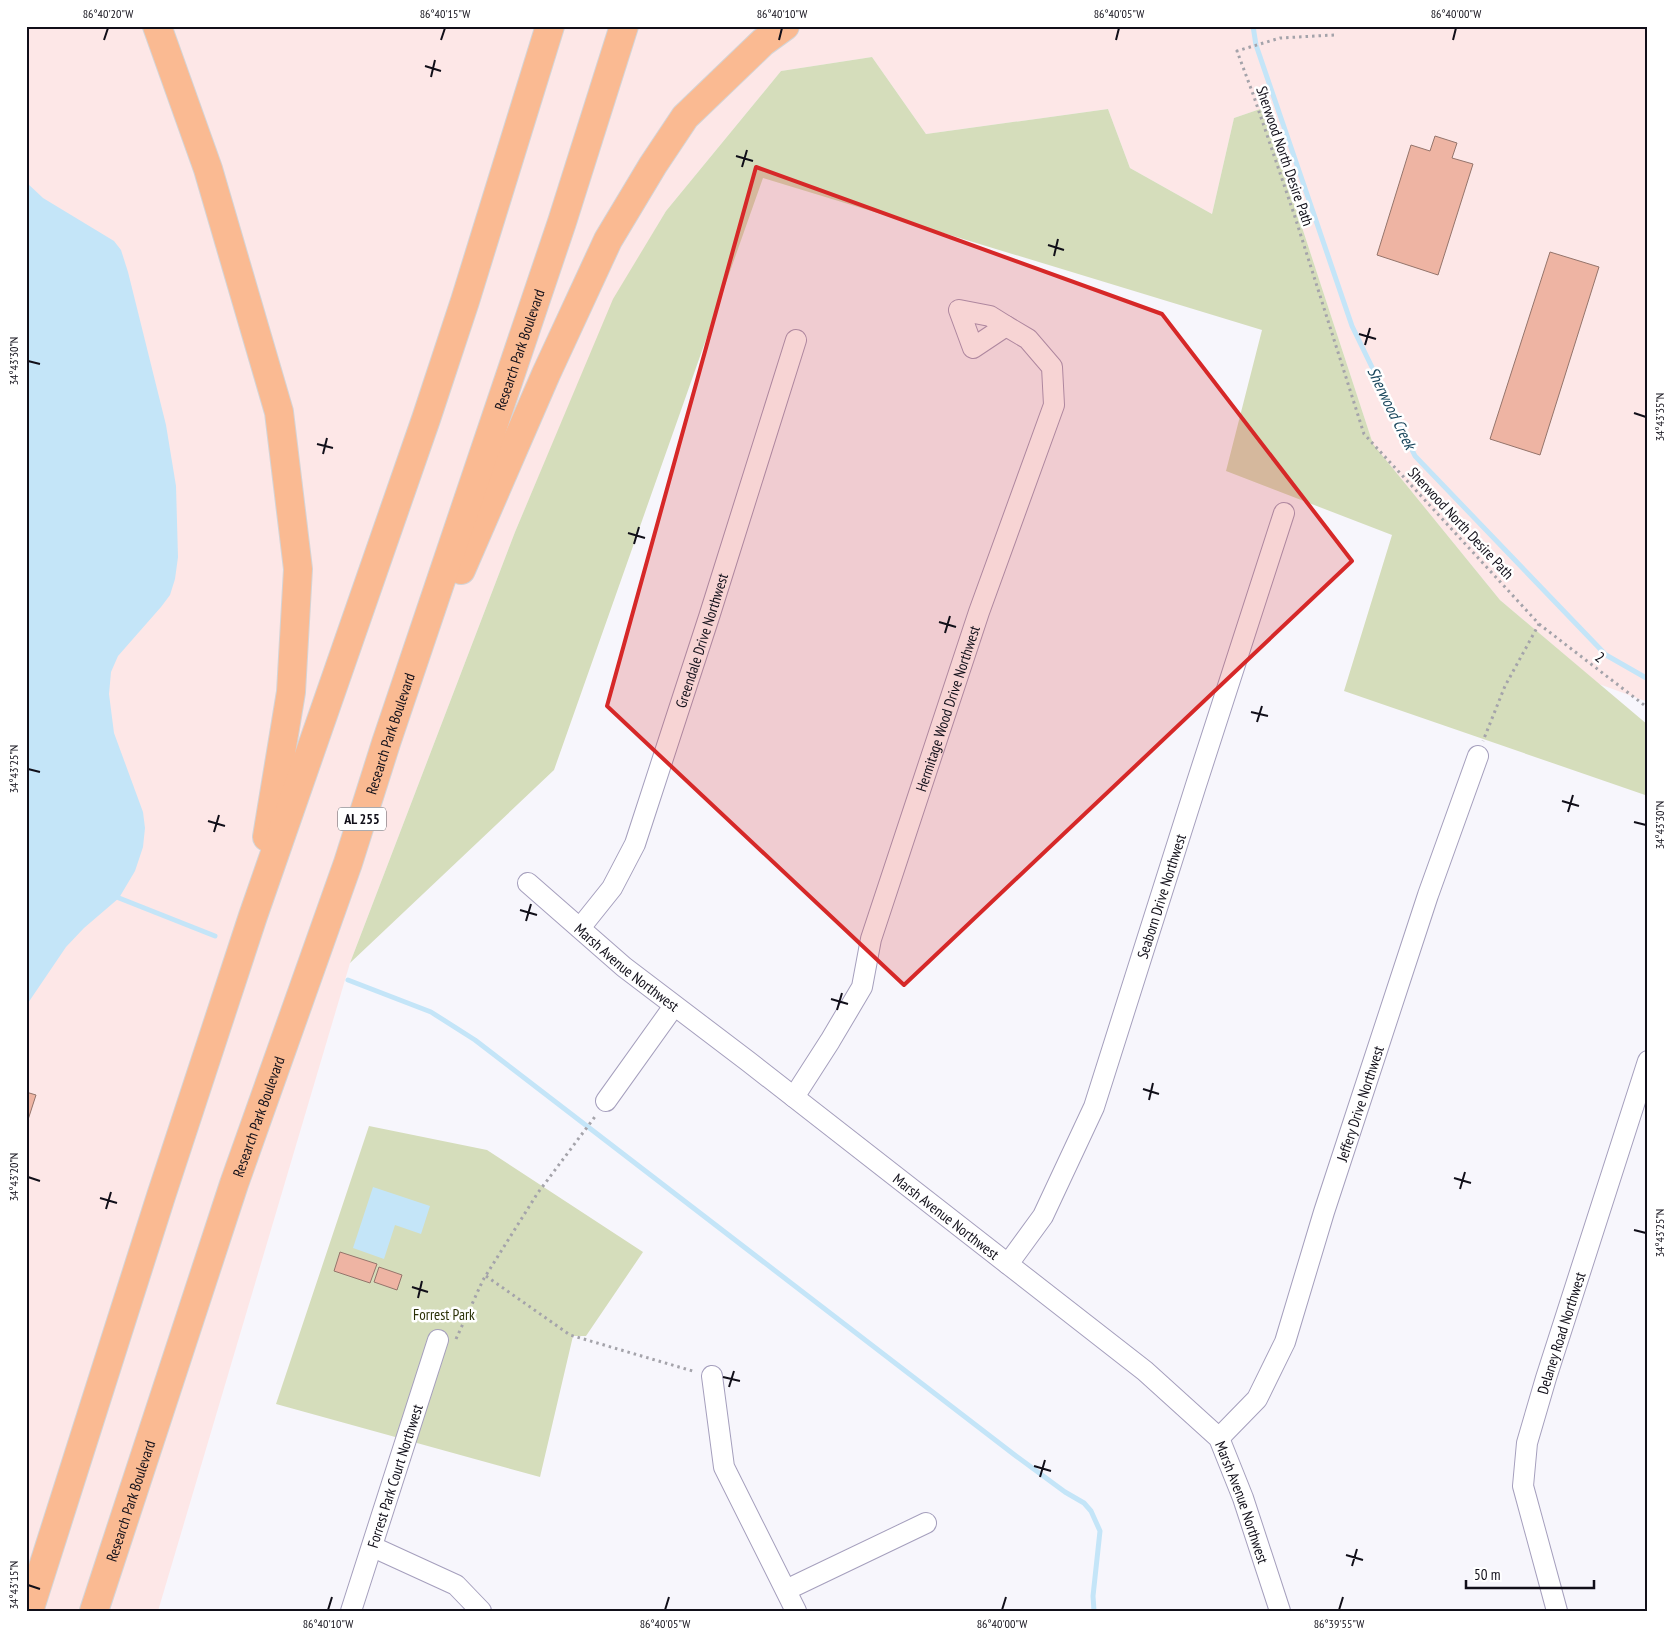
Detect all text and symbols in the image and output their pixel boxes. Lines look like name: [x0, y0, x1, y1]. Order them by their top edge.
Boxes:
text: 86°40'20"W: [83, 6, 133, 21]
text: 86°40'15"W: [420, 6, 470, 21]
text: 86°40'10"W: [757, 6, 807, 21]
text: 86°40'05"W: [1094, 6, 1144, 21]
text: 86°40'00"W: [1431, 6, 1481, 21]
street label: Sherwood North Desire Path: [1252, 84, 1318, 228]
street label: Research Park Boulevard: [490, 287, 548, 413]
text: 34°43'30"N: [6, 337, 21, 385]
water label: Sherwood Creek: [1363, 364, 1421, 454]
text: 34°43'35"N: [1652, 393, 1667, 441]
street label: Sherwood North Desire Path: [1404, 463, 1518, 583]
street label: Greendale Drive Northwest: [671, 571, 732, 710]
street label: Hermitage Wood Drive Northwest: [911, 623, 983, 794]
street label: 2: [1591, 647, 1609, 667]
street label: Research Park Boulevard: [361, 670, 418, 797]
text: 34°43'25"N: [6, 745, 21, 793]
text: 34°43'30"N: [1652, 801, 1667, 849]
road number: AL 255: [338, 808, 386, 831]
street label: Seaborn Drive Northwest: [1132, 831, 1189, 961]
street label: Marsh Avenue Northwest: [571, 919, 683, 1015]
street label: Jeffery Drive Northwest: [1331, 1043, 1387, 1165]
street label: Research Park Boulevard: [228, 1054, 288, 1179]
text: 34°43'20"N: [6, 1153, 21, 1201]
street label: Marsh Avenue Northwest: [890, 1169, 1003, 1263]
text: 34°43'25"N: [1652, 1209, 1667, 1257]
street label: Delaney Road Northwest: [1532, 1269, 1589, 1396]
park label: Forrest Park: [413, 1305, 475, 1324]
street label: Forrest Park Court Northwest: [362, 1402, 426, 1550]
street label: Research Park Boulevard: [101, 1438, 159, 1564]
street label: Marsh Avenue Northwest: [1212, 1438, 1273, 1566]
scale bar: [1466, 1557, 1594, 1589]
text: 34°43'15"N: [6, 1561, 21, 1609]
text: 50 m: [1474, 1565, 1500, 1584]
text: 86°40'10"W: [303, 1616, 353, 1631]
text: 86°40'05"W: [640, 1616, 690, 1631]
text: 86°40'00"W: [977, 1616, 1027, 1631]
text: 86°39'55"W: [1314, 1616, 1364, 1631]

